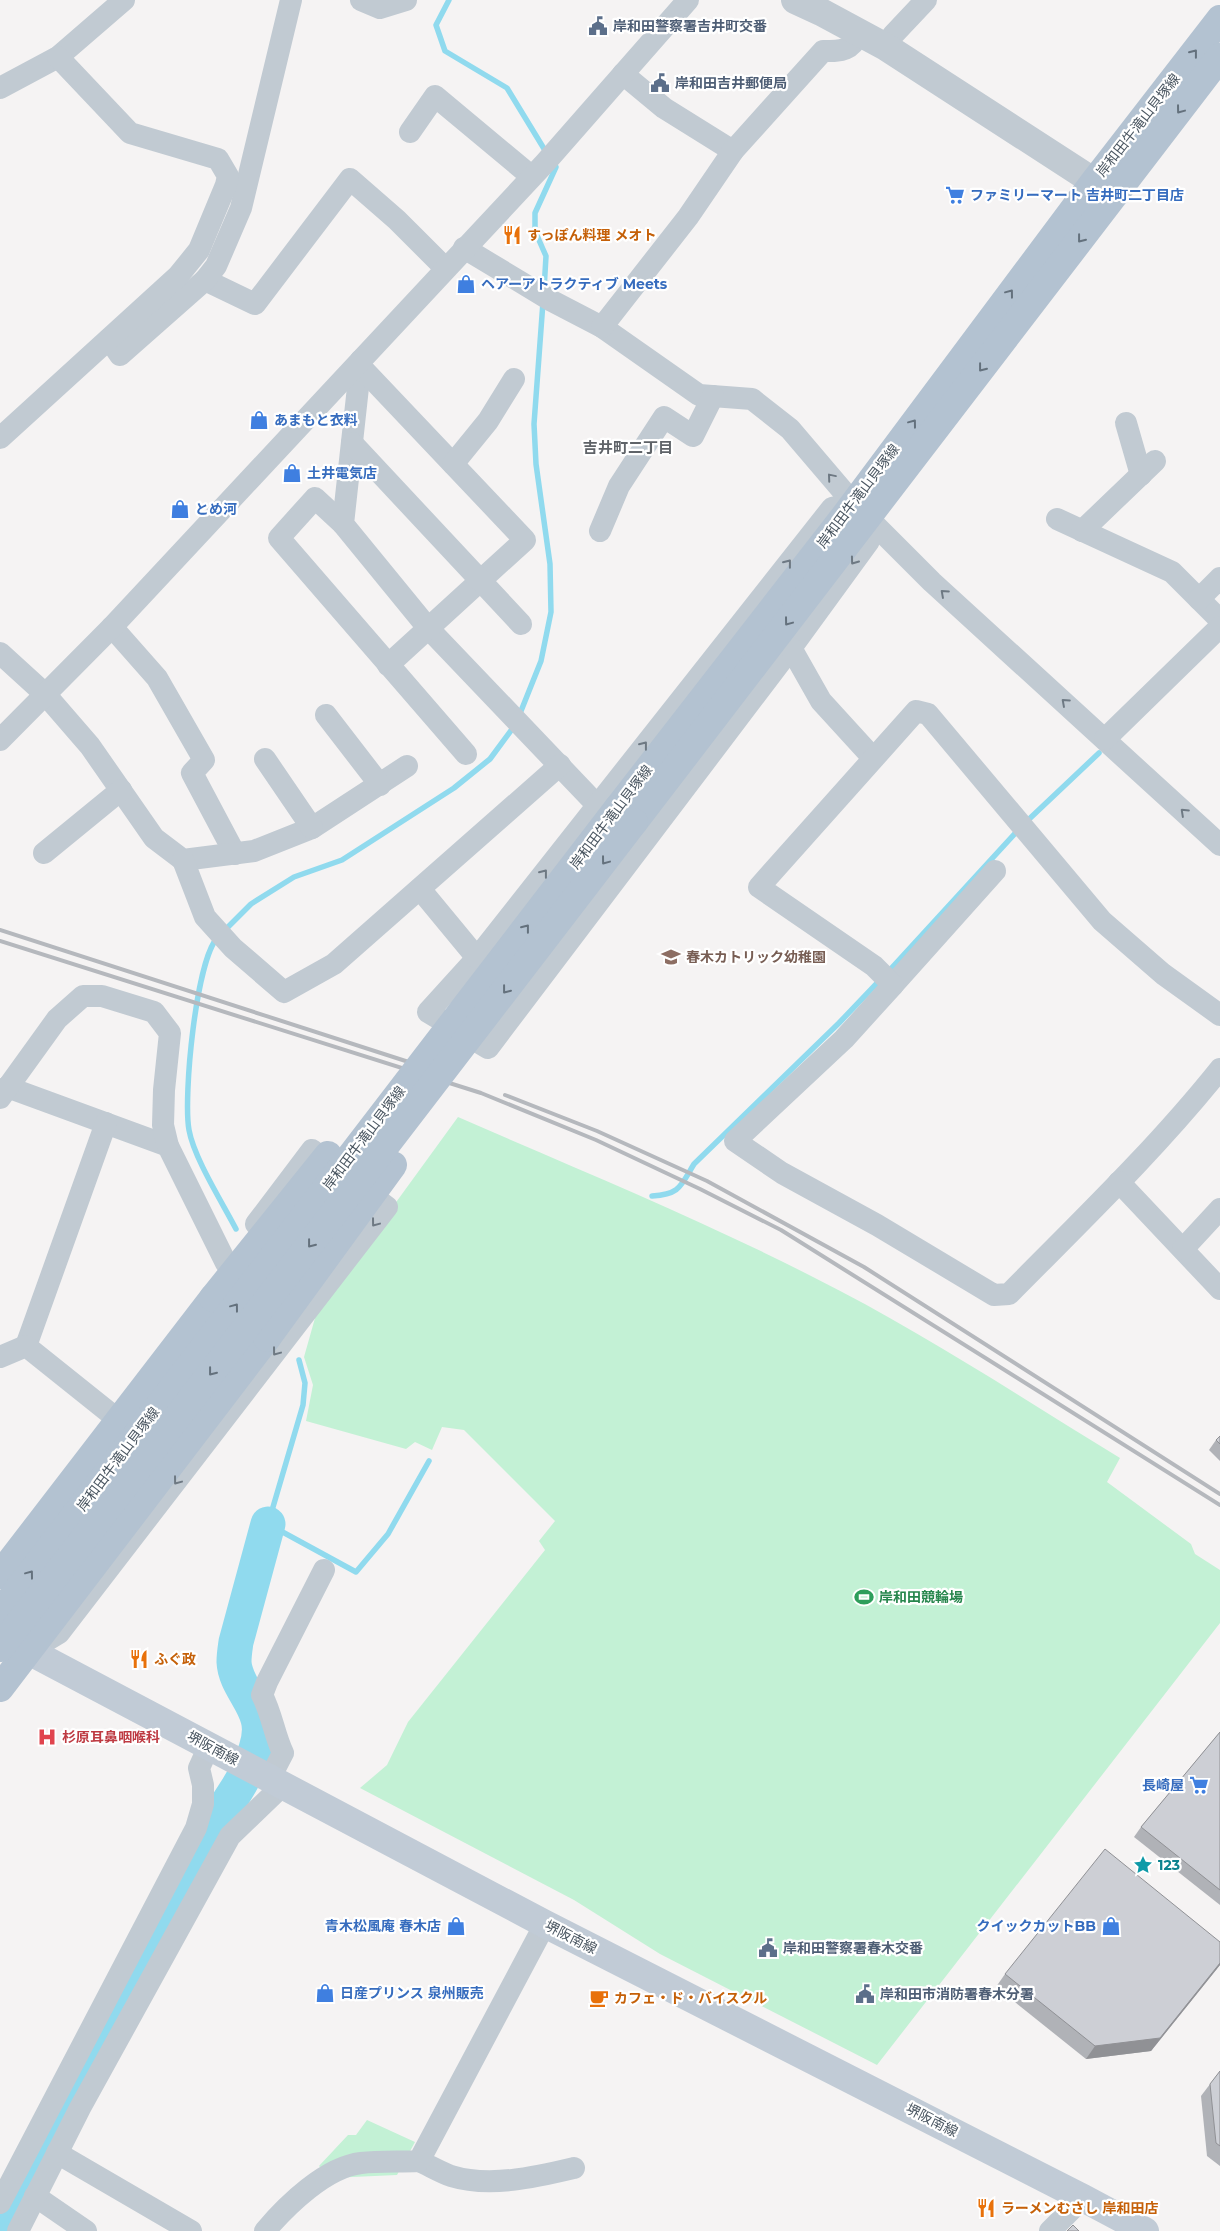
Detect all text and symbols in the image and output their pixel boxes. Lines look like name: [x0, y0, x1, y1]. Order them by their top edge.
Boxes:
public building icon: 岸和田警察署吉井町交番: [587, 15, 609, 37]
place label: 岸和田警察署吉井町交番: [613, 17, 767, 35]
one-way arrow: [1188, 49, 1197, 58]
street label: 岸和田牛滝山貝塚線: [1092, 70, 1184, 180]
public building icon: 岸和田吉井郵便局: [649, 72, 671, 94]
place label: 岸和田吉井郵便局: [675, 74, 787, 92]
one-way arrow: [1177, 104, 1185, 113]
supermarket icon: ファミリーマート 吉井町二丁目店: [944, 184, 966, 206]
place label: ファミリーマート 吉井町二丁目店: [970, 186, 1184, 204]
restaurant icon: すっぽん料理 メオト: [501, 224, 523, 246]
place label: すっぽん料理 メオト: [527, 226, 656, 244]
one-way arrow: [1078, 233, 1087, 243]
shop icon: ヘアーアトラクティブ Meets: [455, 273, 477, 295]
place label: ヘアーアトラクティブ Meets: [481, 275, 668, 293]
one-way arrow: [1005, 290, 1013, 299]
one-way arrow: [979, 362, 987, 371]
shop icon: あまもと衣料: [248, 409, 270, 431]
place label: あまもと衣料: [274, 411, 358, 429]
one-way arrow: [907, 419, 916, 429]
district label: 吉井町二丁目: [583, 438, 673, 457]
street label: 岸和田牛滝山貝塚線: [813, 440, 903, 552]
shop icon: 土井電気店: [281, 462, 303, 484]
place label: 土井電気店: [307, 464, 377, 482]
one-way arrow: [828, 473, 837, 482]
shop icon: とめ河: [169, 498, 191, 520]
place label: とめ河: [195, 500, 237, 518]
one-way arrow: [852, 555, 860, 564]
one-way arrow: [783, 560, 791, 569]
one-way arrow: [941, 590, 950, 599]
one-way arrow: [785, 616, 793, 625]
one-way arrow: [1061, 699, 1070, 708]
one-way arrow: [639, 742, 647, 751]
street label: 岸和田牛滝山貝塚線: [566, 761, 656, 873]
one-way arrow: [1181, 809, 1190, 818]
one-way arrow: [602, 855, 611, 865]
one-way arrow: [538, 870, 546, 879]
one-way arrow: [520, 924, 529, 934]
school or university icon: 春木カトリック幼稚園: [660, 946, 682, 968]
place label: 春木カトリック幼稚園: [686, 948, 826, 966]
one-way arrow: [503, 984, 511, 993]
street label: 岸和田牛滝山貝塚線: [319, 1082, 409, 1194]
one-way arrow: [372, 1217, 381, 1227]
one-way arrow: [308, 1238, 317, 1247]
one-way arrow: [229, 1303, 238, 1312]
one-way arrow: [273, 1346, 282, 1356]
one-way arrow: [209, 1366, 218, 1376]
street label: 岸和田牛滝山貝塚線: [73, 1403, 163, 1515]
one-way arrow: [175, 1475, 183, 1484]
one-way arrow: [24, 1571, 32, 1580]
sports icon: 岸和田競輪場: [853, 1586, 875, 1608]
place label: 岸和田競輪場: [879, 1588, 963, 1606]
restaurant icon: ふぐ政: [128, 1648, 150, 1670]
place label: ふぐ政: [154, 1650, 196, 1668]
hospital icon: 杉原耳鼻咽喉科: [36, 1726, 58, 1748]
street label: 堺阪南線: [184, 1727, 242, 1769]
place label: 杉原耳鼻咽喉科: [62, 1728, 160, 1746]
supermarket icon: 長崎屋: [1188, 1774, 1210, 1796]
place label: 長崎屋: [1142, 1776, 1184, 1794]
place icon: 123: [1132, 1854, 1154, 1876]
place label: 123: [1158, 1856, 1180, 1874]
shop icon: 青木松風庵 春木店: [445, 1915, 467, 1937]
shop icon: クイックカットBB: [1100, 1915, 1122, 1937]
street label: 堺阪南線: [542, 1916, 600, 1958]
place label: 青木松風庵 春木店: [325, 1917, 441, 1935]
place label: クイックカットBB: [977, 1917, 1096, 1935]
public building icon: 岸和田警察署春木交番: [757, 1937, 779, 1959]
place label: 岸和田警察署春木交番: [783, 1939, 923, 1957]
shop icon: 日産プリンス 泉州販売: [314, 1982, 336, 2004]
public building icon: 岸和田市消防署春木分署: [854, 1983, 876, 2005]
place label: 日産プリンス 泉州販売: [340, 1984, 484, 2002]
place label: 岸和田市消防署春木分署: [880, 1985, 1034, 2003]
cafe icon: カフェ・ド・バイスクル: [588, 1987, 610, 2009]
place label: カフェ・ド・バイスクル: [614, 1989, 767, 2007]
street label: 堺阪南線: [903, 2099, 961, 2141]
restaurant icon: ラーメンむさし 岸和田店: [975, 2197, 997, 2219]
place label: ラーメンむさし 岸和田店: [1001, 2199, 1158, 2217]

